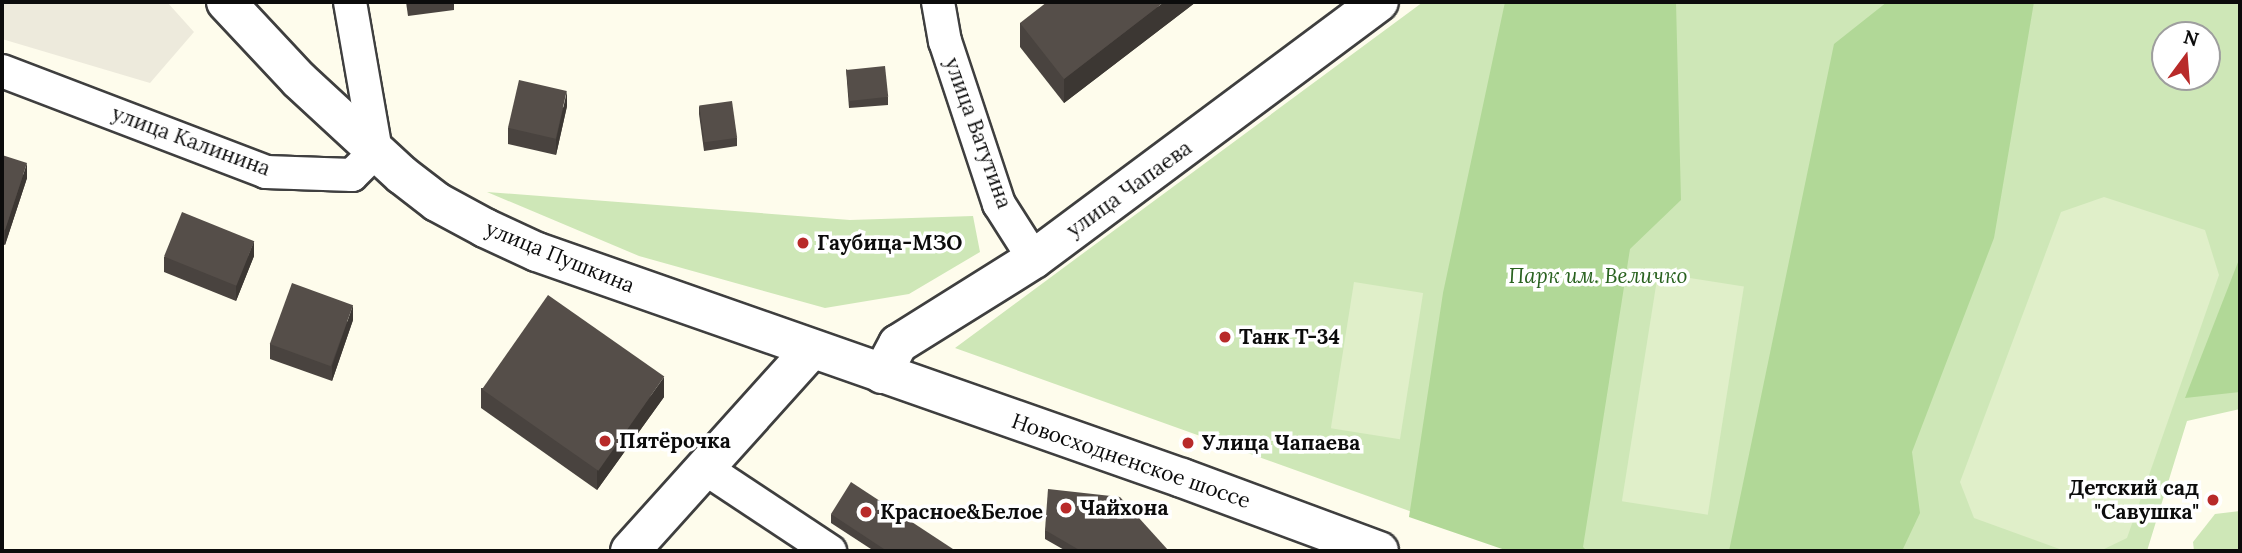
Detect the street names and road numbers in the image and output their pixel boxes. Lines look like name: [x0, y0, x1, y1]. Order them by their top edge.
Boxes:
street label: улица Ватутина: [939, 54, 1017, 212]
street label: улица Калинина: [108, 101, 274, 181]
street label: улица Чапаева: [1062, 135, 1196, 243]
street label: улица Пушкина: [482, 216, 638, 298]
street label: Новосходненское шоссе: [1008, 408, 1254, 514]

